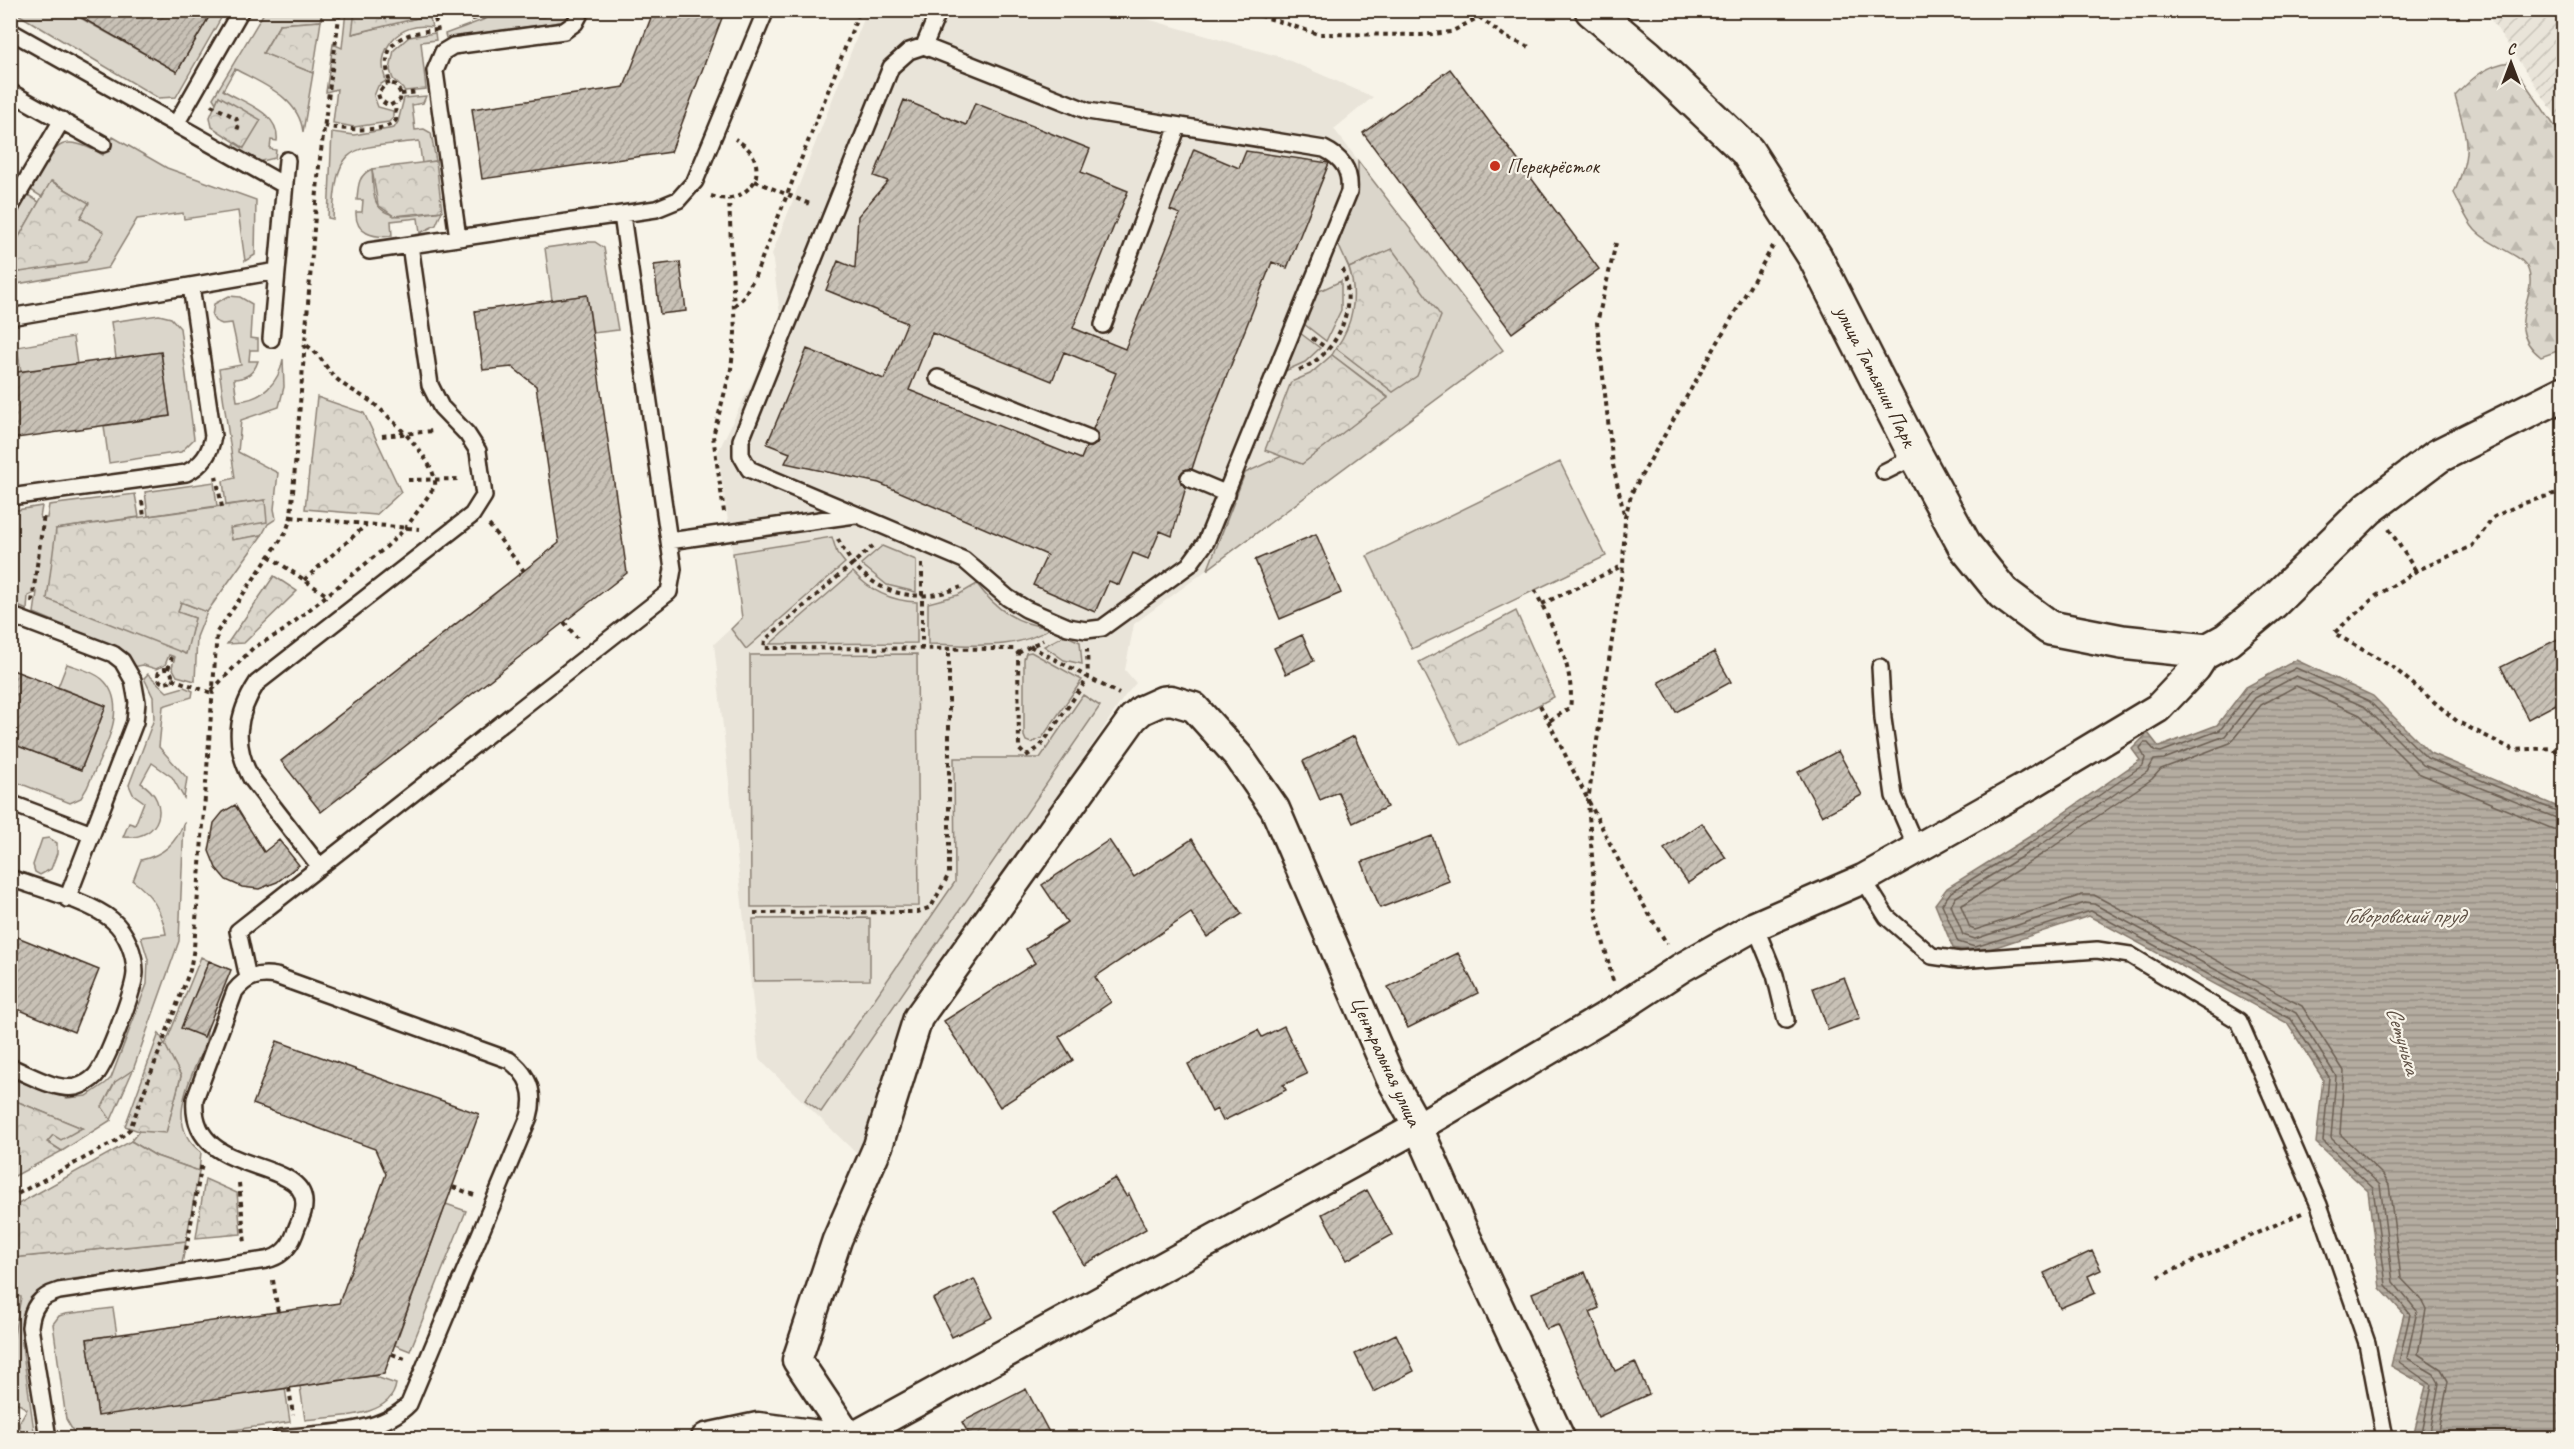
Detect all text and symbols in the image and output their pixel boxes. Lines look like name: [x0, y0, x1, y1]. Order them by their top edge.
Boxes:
north arrow: [2481, 33, 2541, 93]
text: С: [2507, 39, 2517, 59]
place label: Перекрёсток: [1507, 153, 1600, 179]
marker: Перекрёсток: [1488, 159, 1502, 173]
street label: улица Татьянин Парк: [1828, 299, 1924, 453]
water label: Говоровский пруд: [2344, 902, 2468, 930]
street label: Центральная улица: [1344, 992, 1428, 1132]
water label: Сетунька: [2380, 1003, 2427, 1080]

